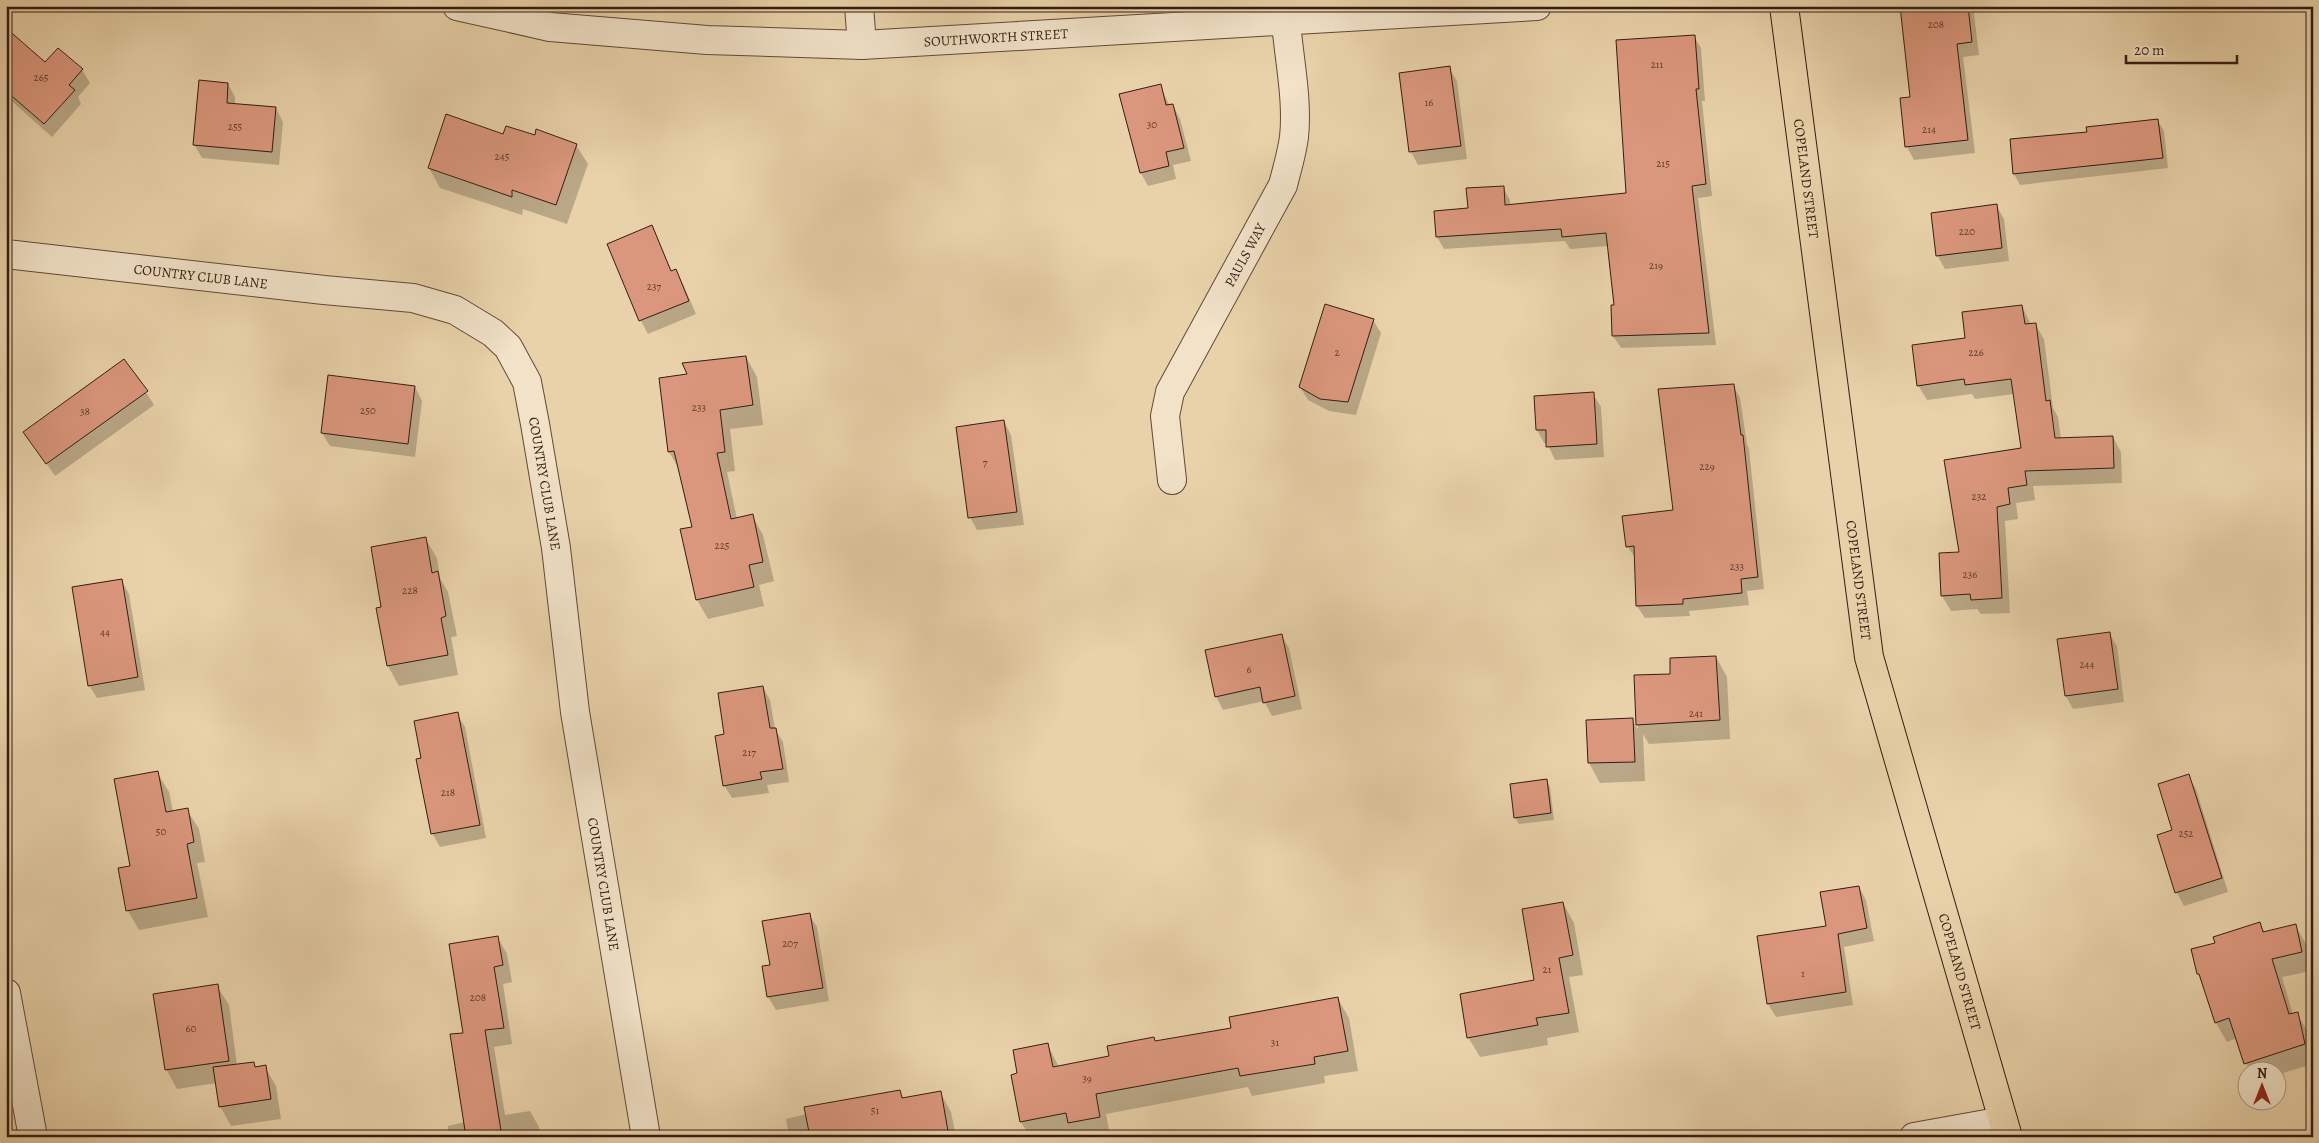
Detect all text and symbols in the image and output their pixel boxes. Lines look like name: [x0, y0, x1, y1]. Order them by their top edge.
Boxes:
house number: 208: [1928, 17, 1944, 32]
street label: SOUTHWORTH STREET: [923, 24, 1069, 51]
scale bar: [2126, 32, 2238, 64]
text: 20 m: [2134, 40, 2165, 60]
house number: 211: [1651, 57, 1664, 72]
house number: 265: [33, 70, 49, 85]
house number: 16: [1425, 95, 1433, 110]
house number: 30: [1147, 117, 1157, 132]
street label: COPELAND STREET: [1789, 118, 1824, 240]
house number: 255: [228, 119, 243, 134]
house number: 214: [1922, 122, 1936, 137]
house number: 245: [495, 149, 510, 164]
house number: 215: [1656, 156, 1670, 171]
street label: PAULS WAY: [1220, 219, 1270, 290]
house number: 220: [1959, 224, 1975, 239]
house number: 219: [1649, 258, 1663, 273]
street label: COUNTRY CLUB LANE: [133, 259, 269, 293]
house number: 237: [647, 279, 662, 294]
house number: 2: [1334, 345, 1340, 360]
house number: 226: [1968, 345, 1984, 360]
house number: 233: [692, 400, 706, 415]
house number: 250: [360, 403, 376, 418]
house number: 38: [80, 404, 90, 419]
street label: COUNTRY CLUB LANE: [524, 415, 566, 552]
house number: 7: [983, 455, 988, 470]
house number: 229: [1699, 459, 1715, 474]
house number: 232: [1971, 489, 1987, 504]
street label: COPELAND STREET: [1842, 519, 1876, 641]
house number: 225: [714, 538, 730, 553]
house number: 233: [1730, 559, 1744, 574]
house number: 236: [1963, 567, 1977, 582]
house number: 228: [402, 583, 418, 598]
house number: 44: [100, 625, 110, 640]
house number: 244: [2079, 657, 2095, 672]
house number: 6: [1246, 662, 1252, 677]
house number: 241: [1689, 706, 1703, 721]
house number: 217: [742, 745, 756, 760]
house number: 218: [441, 785, 455, 800]
street label: COUNTRY CLUB LANE: [583, 816, 624, 952]
house number: 50: [156, 824, 166, 839]
house number: 252: [2178, 826, 2194, 841]
street label: COPELAND STREET: [1934, 911, 1986, 1032]
house number: 207: [782, 936, 798, 951]
house number: 21: [1543, 962, 1552, 977]
house number: 1: [1801, 966, 1805, 981]
house number: 208: [470, 990, 486, 1005]
house number: 60: [186, 1021, 197, 1036]
house number: 31: [1271, 1035, 1279, 1050]
north arrow: [2236, 1060, 2286, 1110]
text: N: [2257, 1064, 2267, 1083]
house number: 39: [1082, 1071, 1092, 1086]
house number: 51: [871, 1103, 879, 1118]

